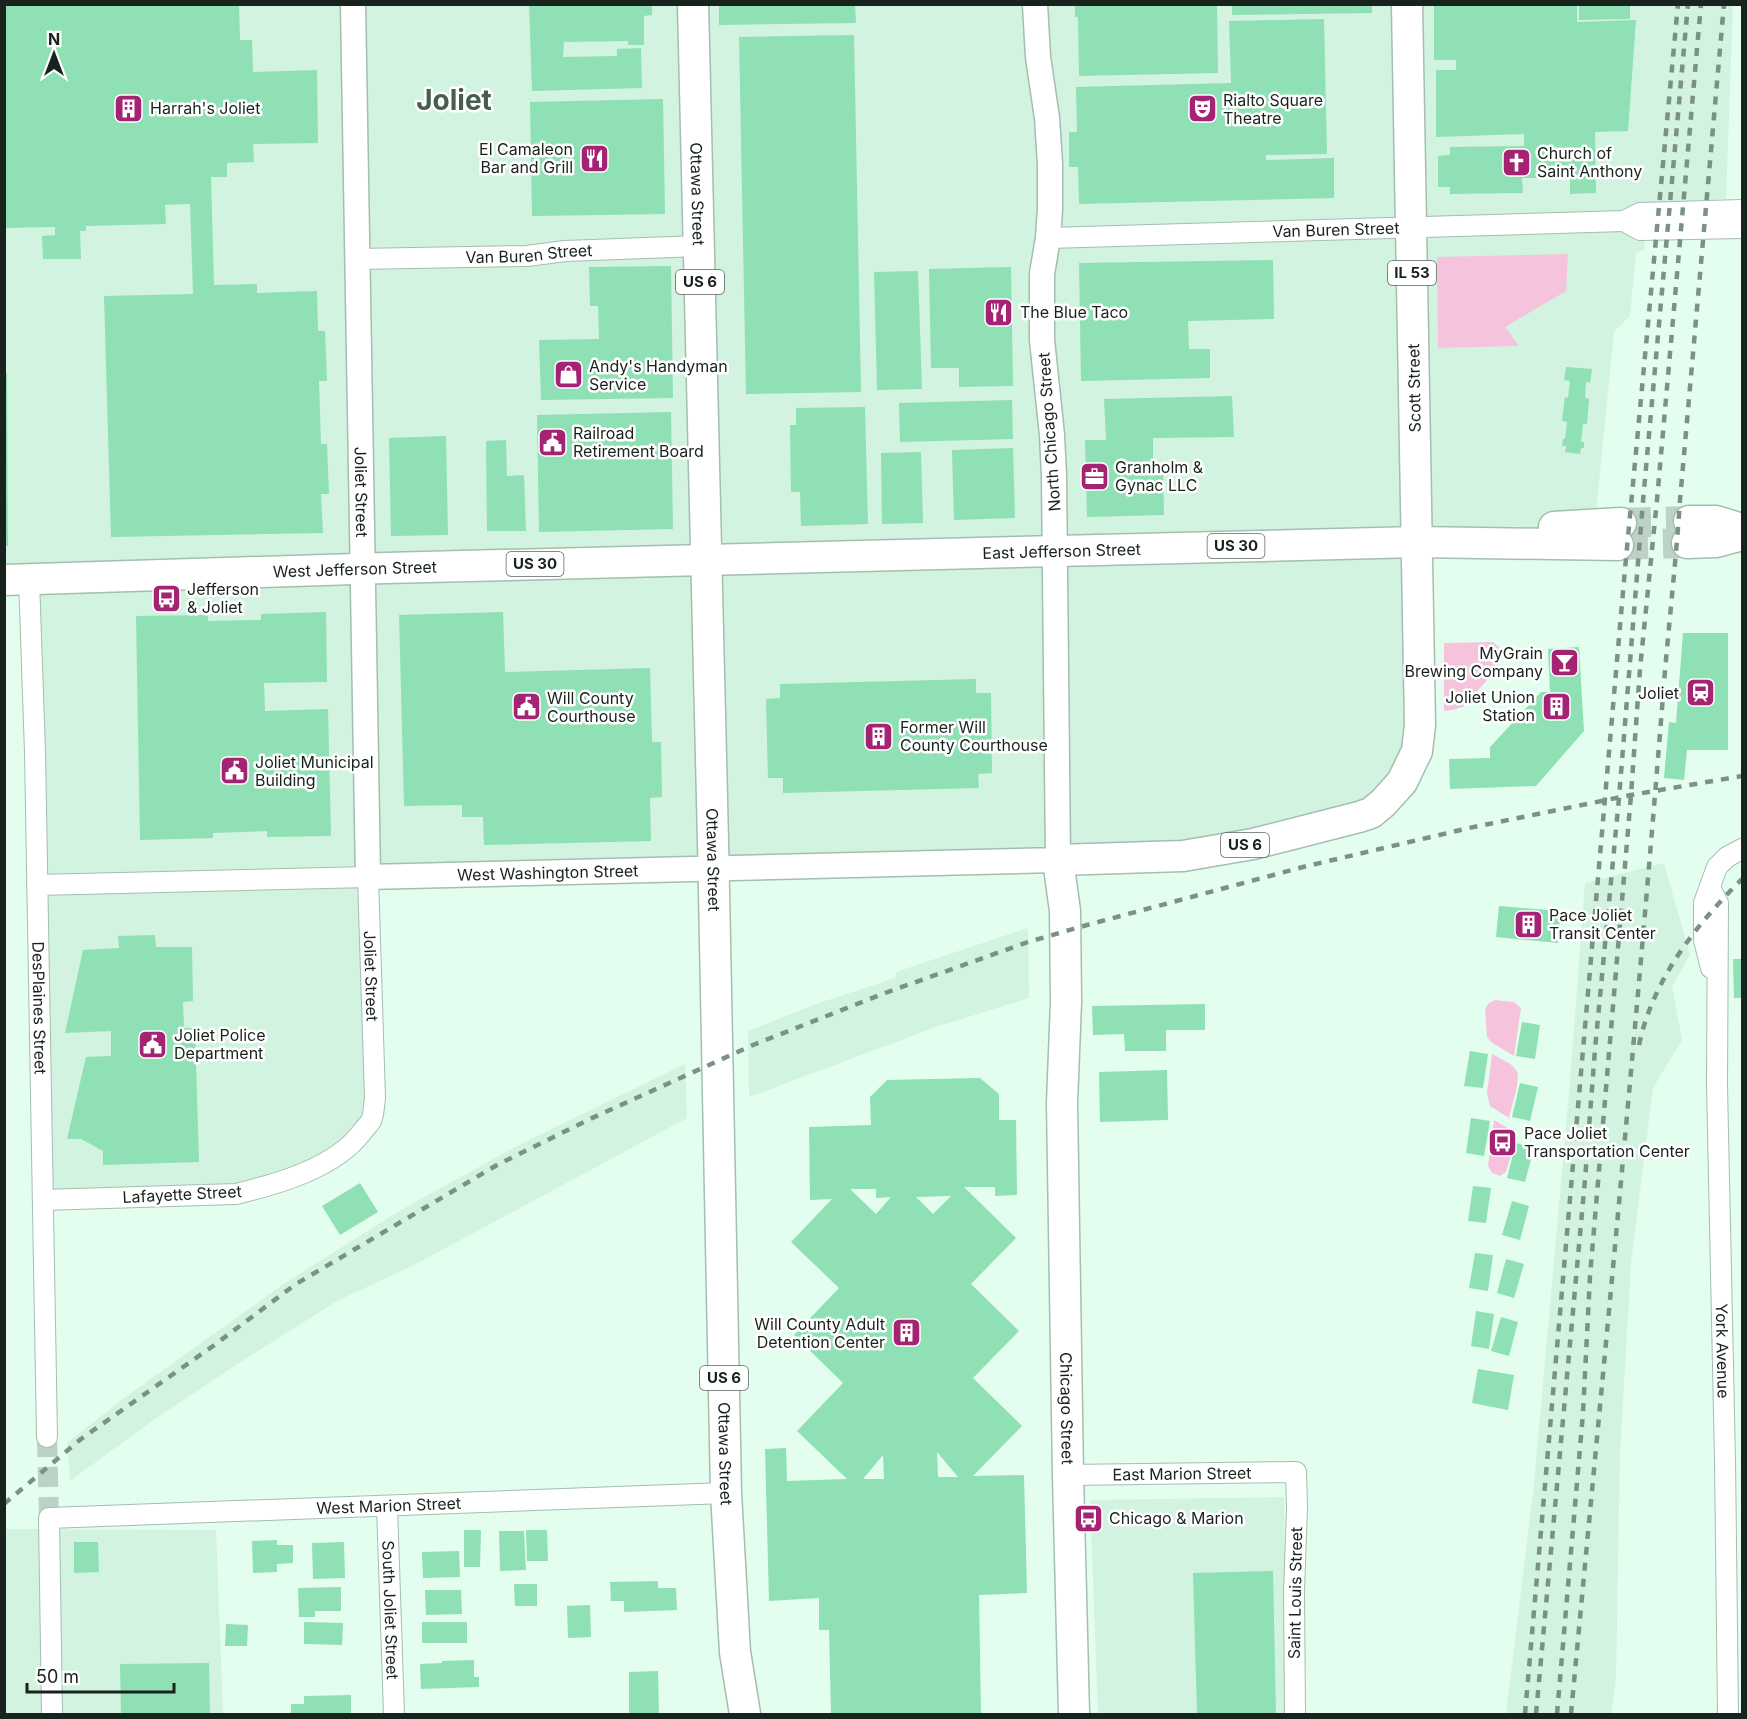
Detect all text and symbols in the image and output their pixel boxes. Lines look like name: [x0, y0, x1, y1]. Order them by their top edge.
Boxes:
north arrow: [24, 24, 84, 84]
text: N: [48, 29, 60, 49]
district label: Joliet: [416, 83, 492, 117]
place label: Rialto Square Theatre: [1223, 90, 1323, 128]
building icon: Harrah's Joliet: [113, 92, 145, 124]
theatre icon: Rialto Square Theatre: [1186, 93, 1218, 125]
place label: Harrah's Joliet: [150, 98, 260, 118]
place label: El Camaleon Bar and Grill: [479, 139, 573, 177]
restaurant icon: El Camaleon Bar and Grill: [578, 142, 610, 174]
street label: Ottawa Street: [686, 142, 709, 246]
place label: Church of Saint Anthony: [1537, 143, 1642, 181]
church icon: Church of Saint Anthony: [1500, 146, 1532, 178]
street label: Van Buren Street: [1272, 218, 1400, 241]
street label: Van Buren Street: [465, 240, 593, 267]
road number: IL 53: [1388, 261, 1436, 285]
road number: US 6: [676, 270, 724, 294]
restaurant icon: The Blue Taco: [983, 296, 1015, 328]
place label: The Blue Taco: [1020, 302, 1128, 322]
street label: Scott Street: [1403, 343, 1425, 433]
street label: North Chicago Street: [1033, 352, 1065, 512]
place label: Andy's Handyman Service: [589, 356, 728, 394]
shop icon: Andy's Handyman Service: [552, 359, 584, 391]
place label: Railroad Retirement Board: [573, 423, 704, 461]
public building icon: Railroad Retirement Board: [536, 426, 568, 458]
street label: Joliet Street: [351, 446, 372, 537]
place label: Granholm & Gynac LLC: [1115, 457, 1204, 495]
office icon: Granholm & Gynac LLC: [1078, 460, 1110, 492]
road number: US 30: [1208, 534, 1264, 558]
street label: East Jefferson Street: [982, 539, 1141, 563]
road number: US 30: [506, 552, 564, 576]
street label: West Jefferson Street: [272, 557, 437, 582]
place label: Jefferson & Joliet: [187, 579, 259, 617]
bus stop icon: Jefferson & Joliet: [150, 582, 182, 614]
place label: MyGrain Brewing Company: [1405, 643, 1543, 681]
bar icon: MyGrain Brewing Company: [1548, 646, 1580, 678]
station icon: Joliet: [1684, 677, 1716, 709]
place label: Joliet: [1638, 683, 1679, 703]
place label: Joliet Union Station: [1445, 687, 1535, 725]
place label: Will County Courthouse: [547, 688, 636, 726]
building icon: Joliet Union Station: [1540, 690, 1572, 722]
public building icon: Will County Courthouse: [510, 691, 542, 723]
place label: Former Will County Courthouse: [900, 717, 1048, 755]
building icon: Former Will County Courthouse: [863, 720, 895, 752]
place label: Joliet Municipal Building: [255, 752, 374, 790]
public building icon: Joliet Municipal Building: [218, 755, 250, 787]
street label: Ottawa Street: [702, 808, 724, 912]
road number: US 6: [1221, 833, 1269, 857]
street label: West Washington Street: [457, 860, 639, 885]
place label: Pace Joliet Transit Center: [1549, 905, 1656, 943]
building icon: Pace Joliet Transit Center: [1512, 908, 1544, 940]
street label: Joliet Street: [360, 930, 383, 1021]
street label: DesPlaines Street: [28, 941, 51, 1075]
place label: Joliet Police Department: [174, 1025, 265, 1063]
public building icon: Joliet Police Department: [137, 1028, 169, 1060]
place label: Pace Joliet Transportation Center: [1524, 1123, 1690, 1161]
bus stop icon: Pace Joliet Transportation Center: [1487, 1126, 1519, 1158]
street label: Lafayette Street: [122, 1181, 242, 1207]
street label: York Avenue: [1712, 1303, 1734, 1399]
place label: Will County Adult Detention Center: [754, 1314, 885, 1352]
building icon: Will County Adult Detention Center: [890, 1317, 922, 1349]
street label: Chicago Street: [1056, 1352, 1078, 1465]
road number: US 6: [700, 1366, 748, 1390]
street label: Ottawa Street: [714, 1402, 737, 1506]
street label: East Marion Street: [1112, 1463, 1252, 1484]
street label: West Marion Street: [316, 1493, 461, 1518]
bus stop icon: Chicago & Marion: [1072, 1502, 1104, 1534]
place label: Chicago & Marion: [1109, 1508, 1244, 1528]
street label: Saint Louis Street: [1284, 1527, 1306, 1659]
street label: South Joliet Street: [378, 1540, 403, 1680]
scale bar: [27, 1656, 174, 1694]
text: 50 m: [36, 1666, 79, 1687]

